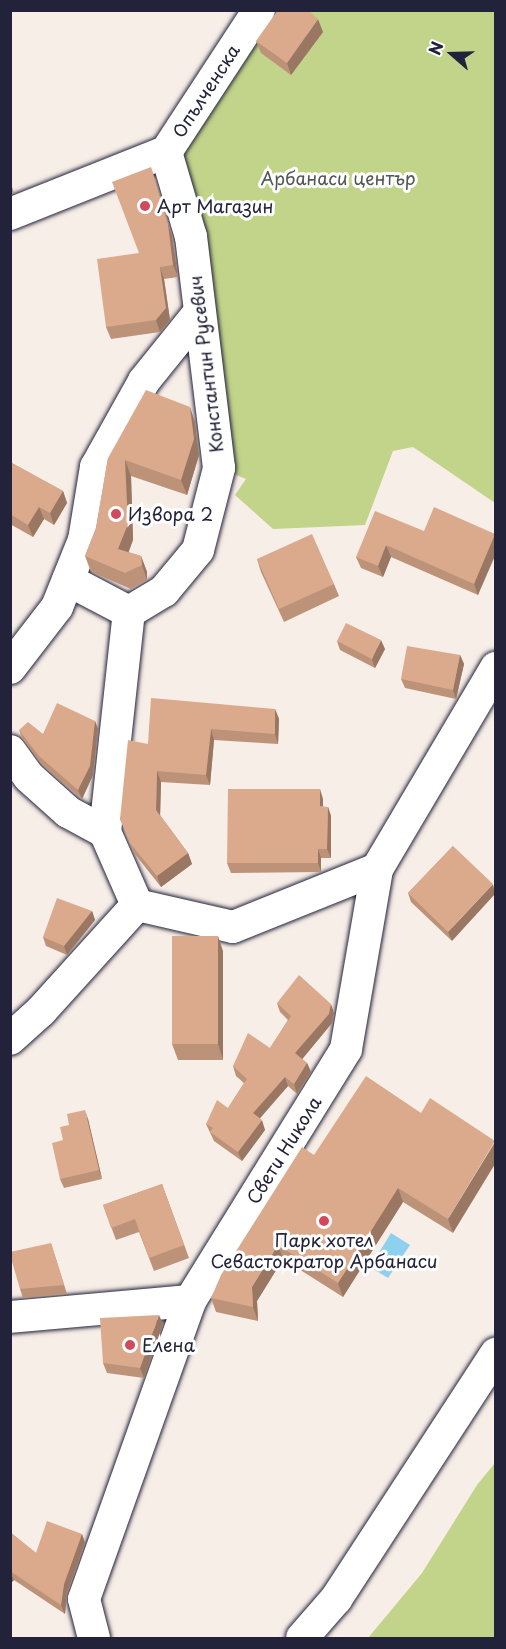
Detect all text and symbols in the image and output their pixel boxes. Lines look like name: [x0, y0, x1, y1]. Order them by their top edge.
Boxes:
north arrow: [422, 24, 482, 84]
text: N: [422, 38, 449, 58]
street label: Опълченска: [168, 40, 244, 142]
park label: Арбанаси център: [260, 167, 416, 189]
place label: Арт Магазин: [157, 195, 273, 217]
marker: Арт Магазин: [138, 199, 152, 213]
street label: Константин Русевич: [184, 274, 228, 454]
place label: Извора 2: [128, 503, 213, 525]
marker: Извора 2: [109, 507, 123, 521]
street label: Свети Никола: [242, 1092, 326, 1208]
marker: Парк хотел Севастократор Арбанаси: [317, 1214, 331, 1228]
place label: Парк хотел Севастократор Арбанаси: [210, 1230, 438, 1272]
place label: Елена: [142, 1334, 195, 1356]
marker: Елена: [123, 1338, 137, 1352]

